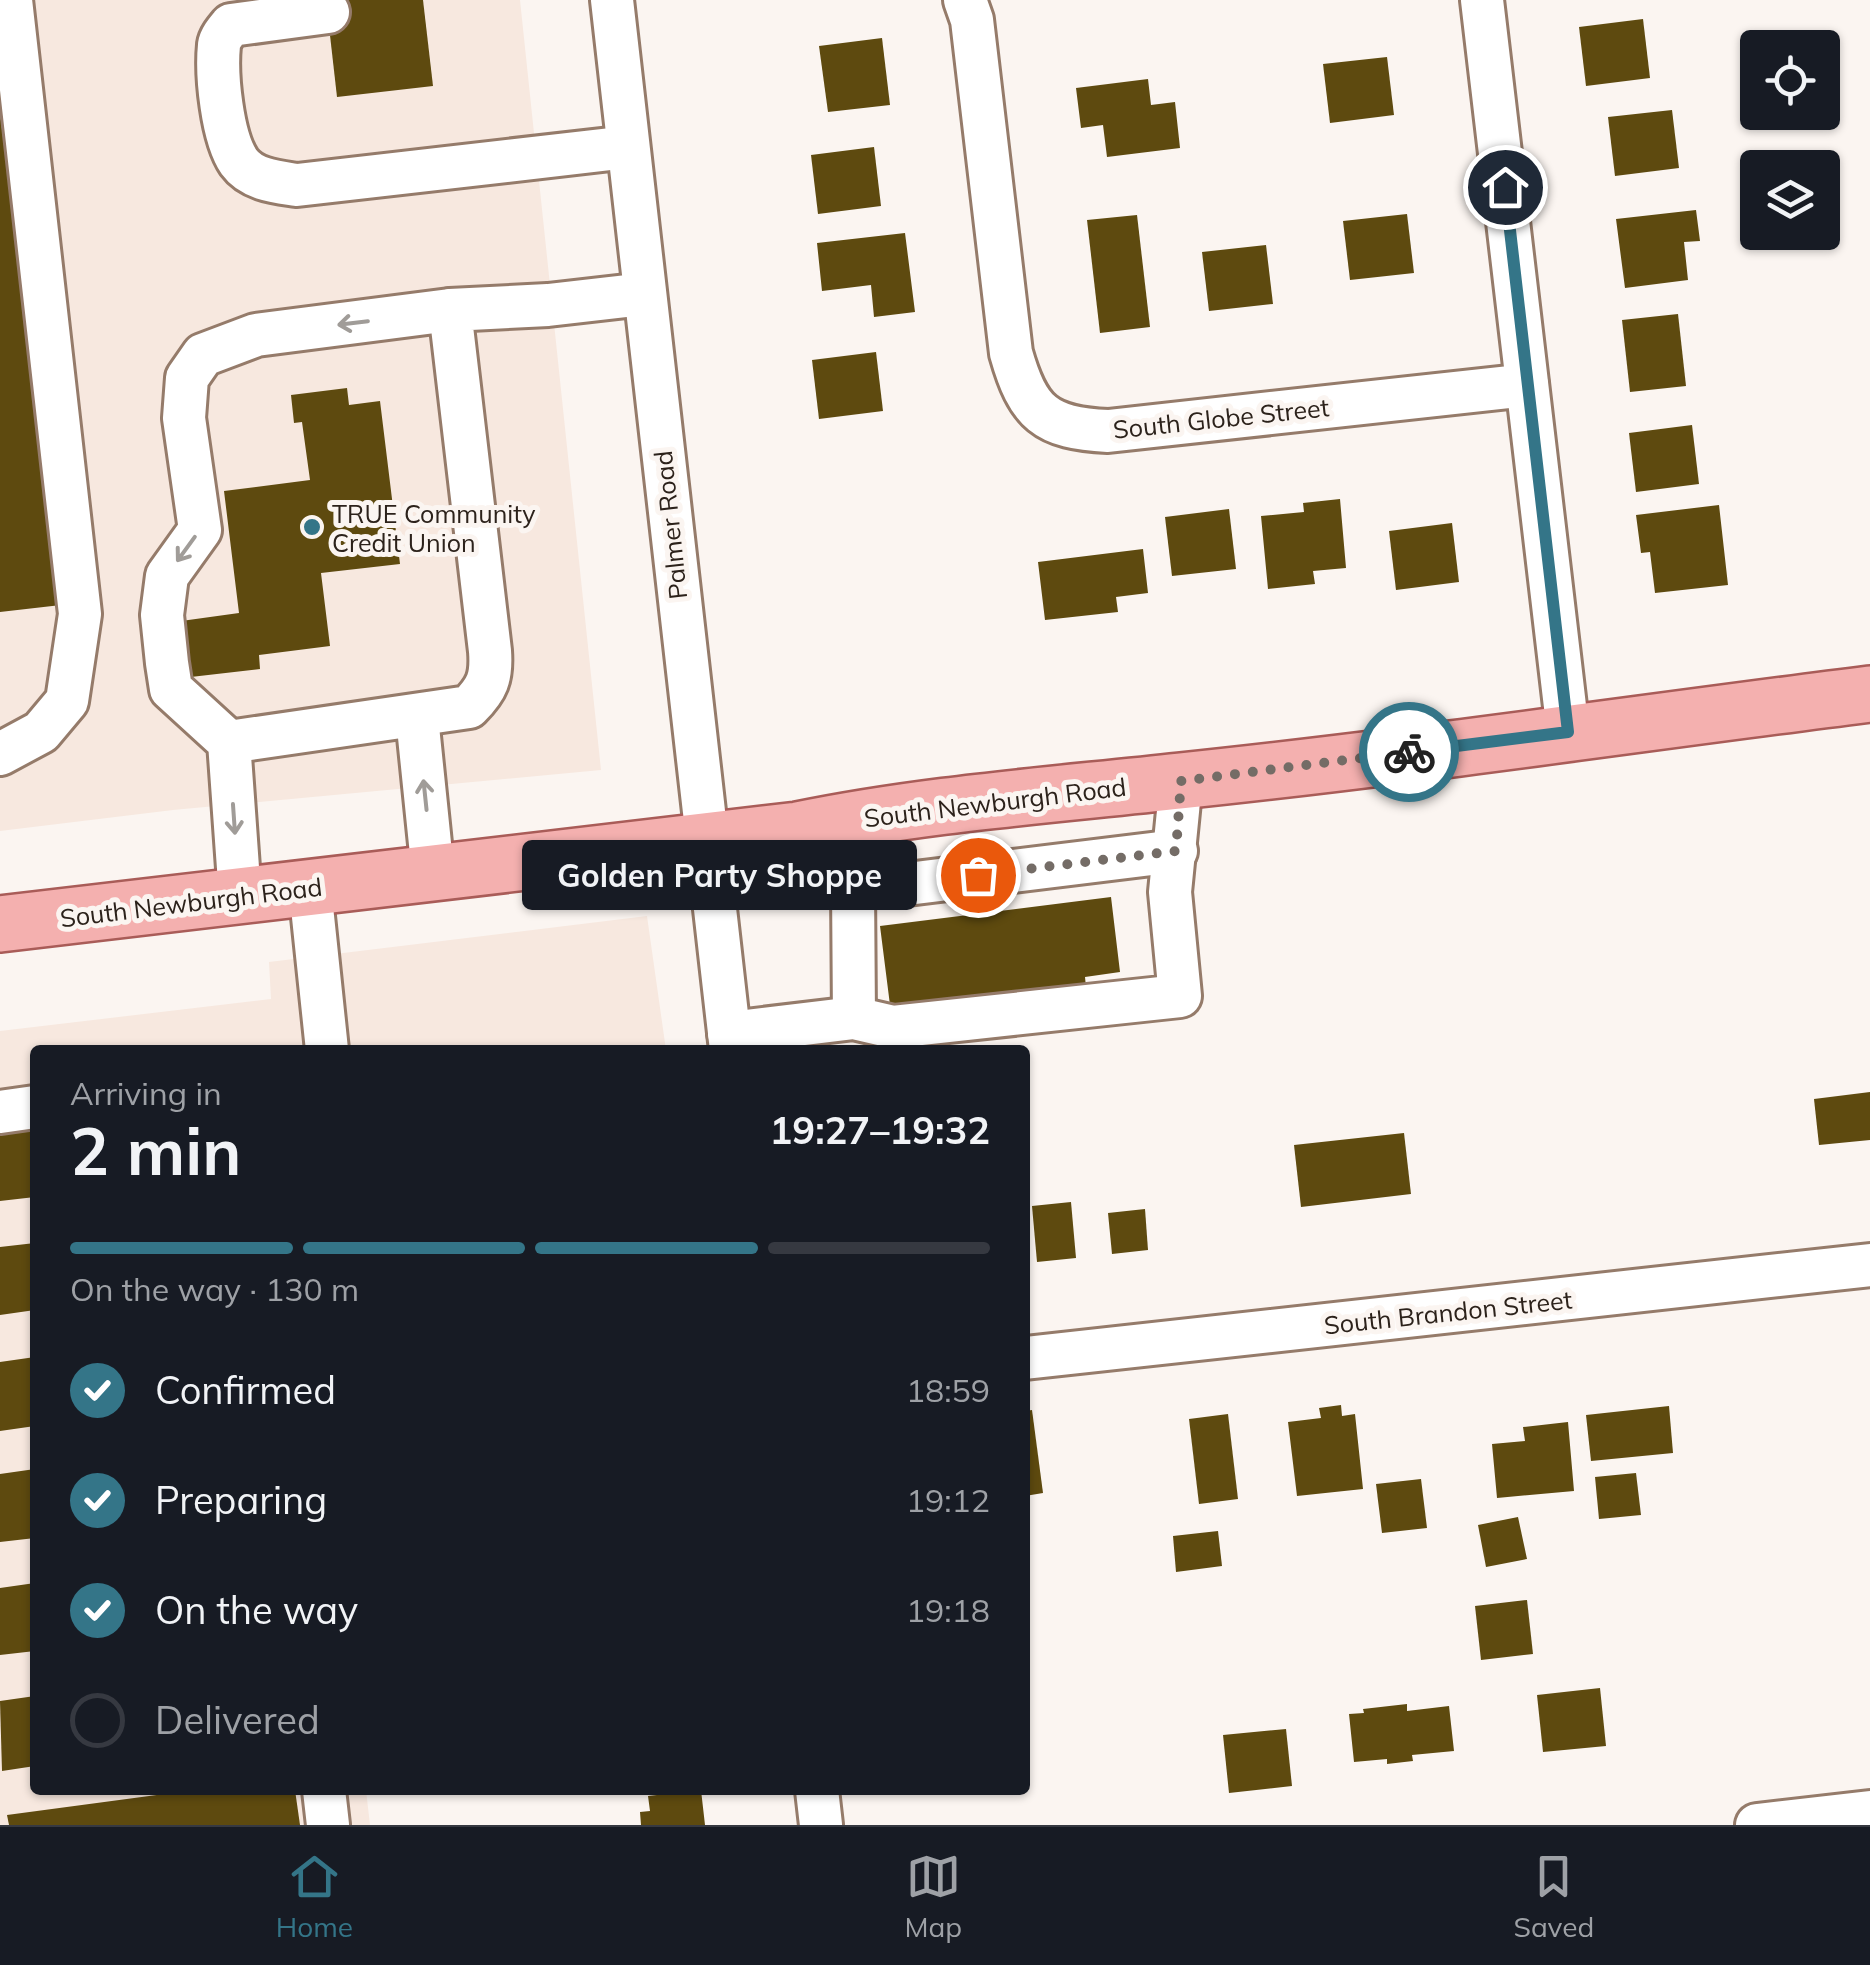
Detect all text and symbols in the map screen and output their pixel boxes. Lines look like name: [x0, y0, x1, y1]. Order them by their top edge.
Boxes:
map controls: [1740, 30, 1840, 250]
button: locate: [1740, 30, 1840, 130]
pin: [1463, 145, 1548, 230]
button: layers: [1740, 150, 1840, 250]
icon: home: [1478, 160, 1533, 215]
one-way arrow: [337, 314, 370, 332]
street label: South Globe Street: [1111, 391, 1331, 445]
street label: Palmer Road: [647, 449, 693, 601]
place label: TRUE Community Credit Union: [332, 498, 536, 558]
marker: TRUE Community Credit Union: [301, 516, 323, 538]
one-way arrow: [175, 535, 196, 562]
courier: [1359, 702, 1459, 802]
icon: bike: [1382, 725, 1437, 780]
street label: South Newburgh Road: [862, 771, 1128, 833]
one-way arrow: [415, 779, 434, 812]
one-way arrow: [225, 803, 244, 835]
pin: [936, 833, 1021, 918]
callout: Golden Party Shoppe: [523, 840, 918, 910]
icon: bag: [951, 848, 1006, 903]
text: Golden Party Shoppe: [557, 855, 882, 895]
street label: South Newburgh Road: [58, 871, 324, 933]
text: Arriving in: [70, 1073, 222, 1113]
text: 19:27–19:32: [770, 1106, 990, 1154]
text: 2 min: [70, 1110, 241, 1191]
text: On the way · 130 m: [70, 1269, 359, 1309]
street label: South Brandon Street: [1322, 1284, 1574, 1340]
icon: check: [70, 1363, 125, 1418]
text: Confirmed: [155, 1366, 336, 1414]
text: 18:59: [906, 1370, 990, 1410]
icon: check: [70, 1473, 125, 1528]
text: Preparing: [155, 1476, 327, 1524]
text: 19:12: [906, 1480, 990, 1520]
icon: check: [70, 1583, 125, 1638]
text: On the way: [155, 1586, 358, 1634]
text: 19:18: [906, 1590, 990, 1630]
text: Delivered: [155, 1696, 320, 1744]
tab: Home: [276, 1849, 353, 1944]
tab: Map: [904, 1849, 962, 1944]
tab: Saved: [1513, 1849, 1594, 1944]

